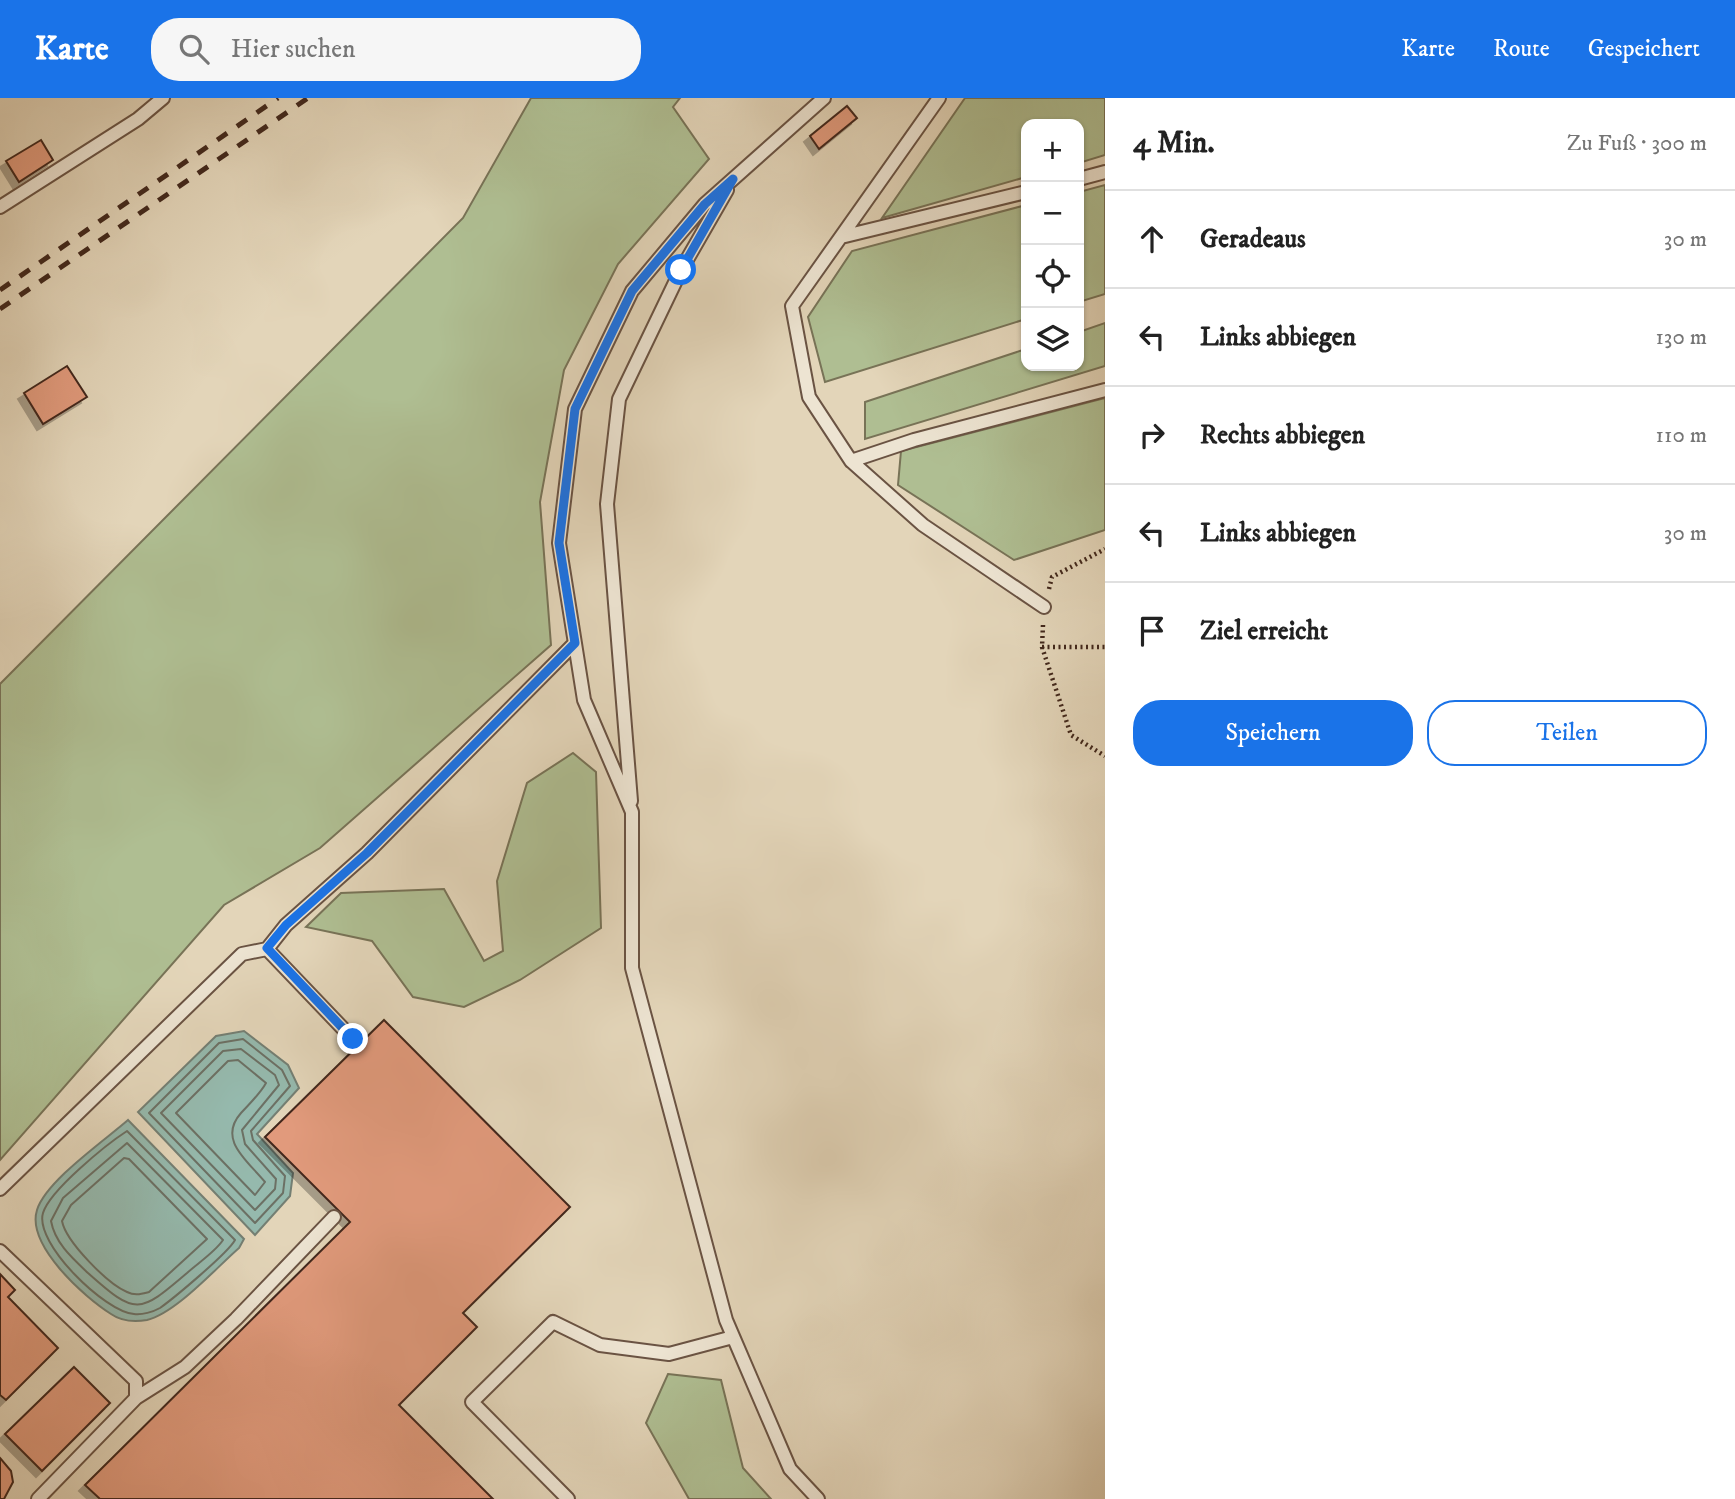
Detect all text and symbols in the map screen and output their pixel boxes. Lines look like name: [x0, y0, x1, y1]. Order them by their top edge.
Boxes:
search box: [151, 18, 641, 81]
text: Karte: [35, 29, 109, 70]
icon: search: [175, 30, 213, 68]
text: Hier suchen: [231, 33, 356, 66]
text: Karte: [1401, 34, 1455, 64]
text: Route: [1493, 34, 1550, 64]
text: Gespeichert: [1588, 34, 1700, 64]
map controls: [1021, 119, 1084, 371]
button: +: [1021, 119, 1084, 182]
text: 4 Min.: [1133, 125, 1215, 162]
text: Zu Fuß · 300 m: [1567, 129, 1707, 158]
button: −: [1021, 182, 1084, 245]
icon: ahead: [1133, 220, 1171, 258]
text: Geradeaus: [1200, 223, 1306, 256]
text: 30 m: [1664, 225, 1707, 254]
button: locate: [1021, 245, 1084, 308]
route start: [665, 254, 696, 285]
button: layers: [1021, 308, 1084, 371]
icon: left: [1133, 318, 1171, 356]
text: Links abbiegen: [1200, 321, 1356, 354]
text: 130 m: [1655, 323, 1707, 352]
icon: right: [1133, 416, 1171, 454]
text: Rechts abbiegen: [1200, 419, 1365, 452]
text: 110 m: [1656, 421, 1707, 450]
icon: left: [1133, 514, 1171, 552]
text: Links abbiegen: [1200, 517, 1356, 550]
text: 30 m: [1664, 519, 1707, 548]
icon: arrive: [1133, 612, 1171, 650]
text: Ziel erreicht: [1200, 615, 1328, 648]
button: Speichern: [1133, 700, 1413, 766]
button: Teilen: [1427, 700, 1707, 766]
route end: [337, 1023, 368, 1054]

